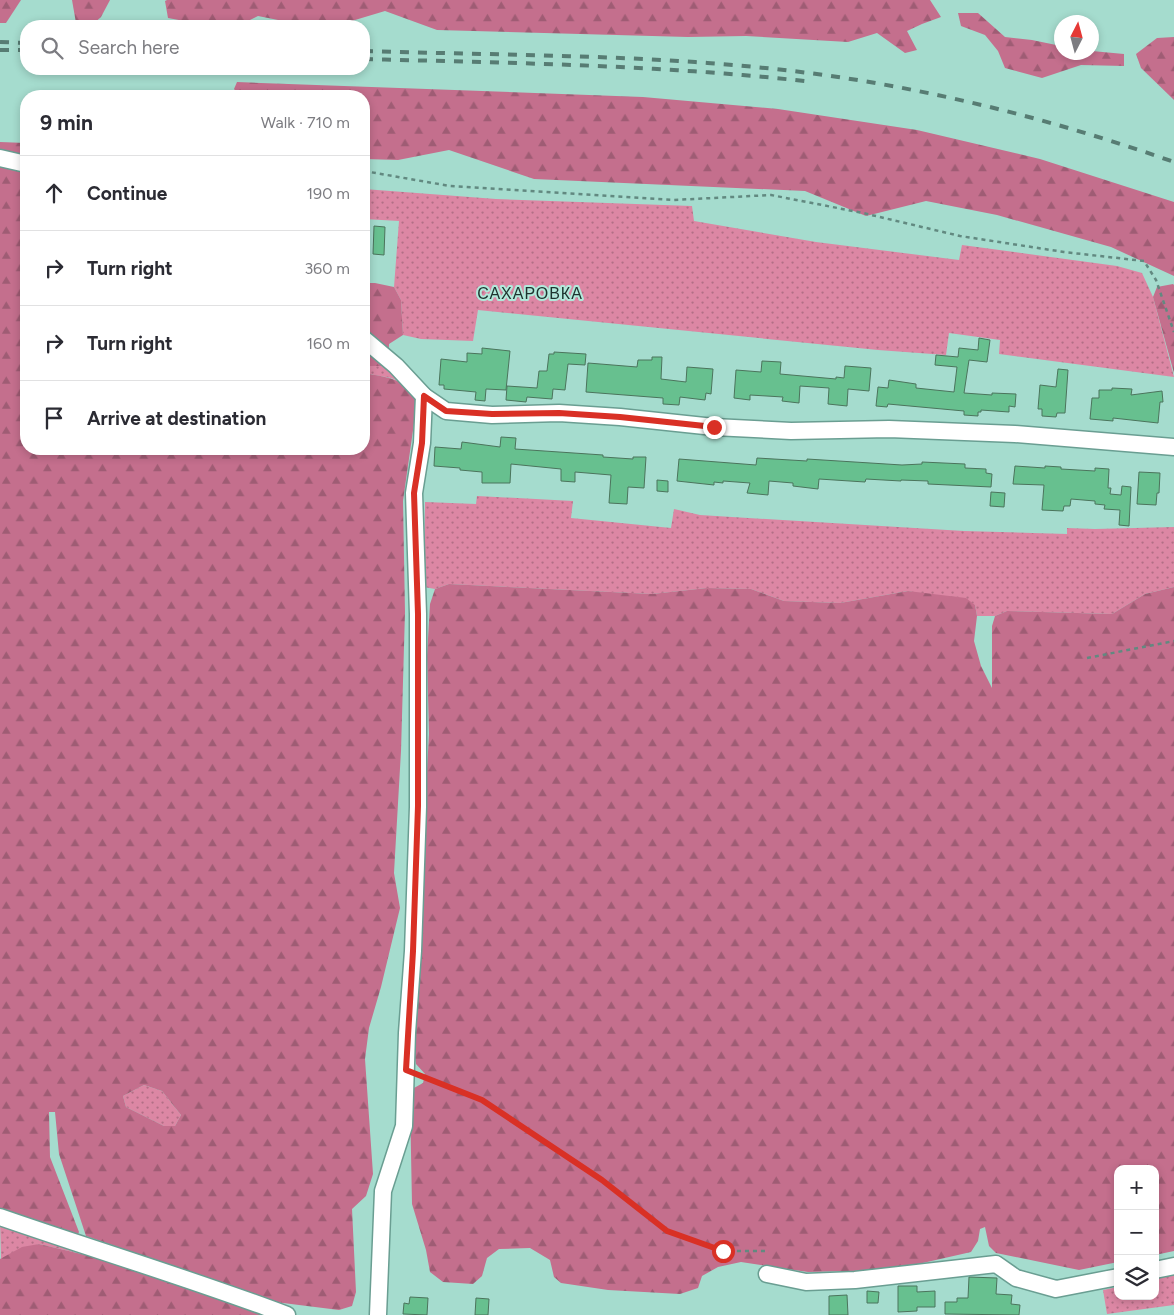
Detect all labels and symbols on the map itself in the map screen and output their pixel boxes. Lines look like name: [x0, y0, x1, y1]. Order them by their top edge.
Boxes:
north arrow: [1054, 15, 1099, 60]
district label: САХАРОВКА: [477, 284, 583, 303]
route end: [703, 416, 726, 439]
route start: [712, 1240, 735, 1263]

